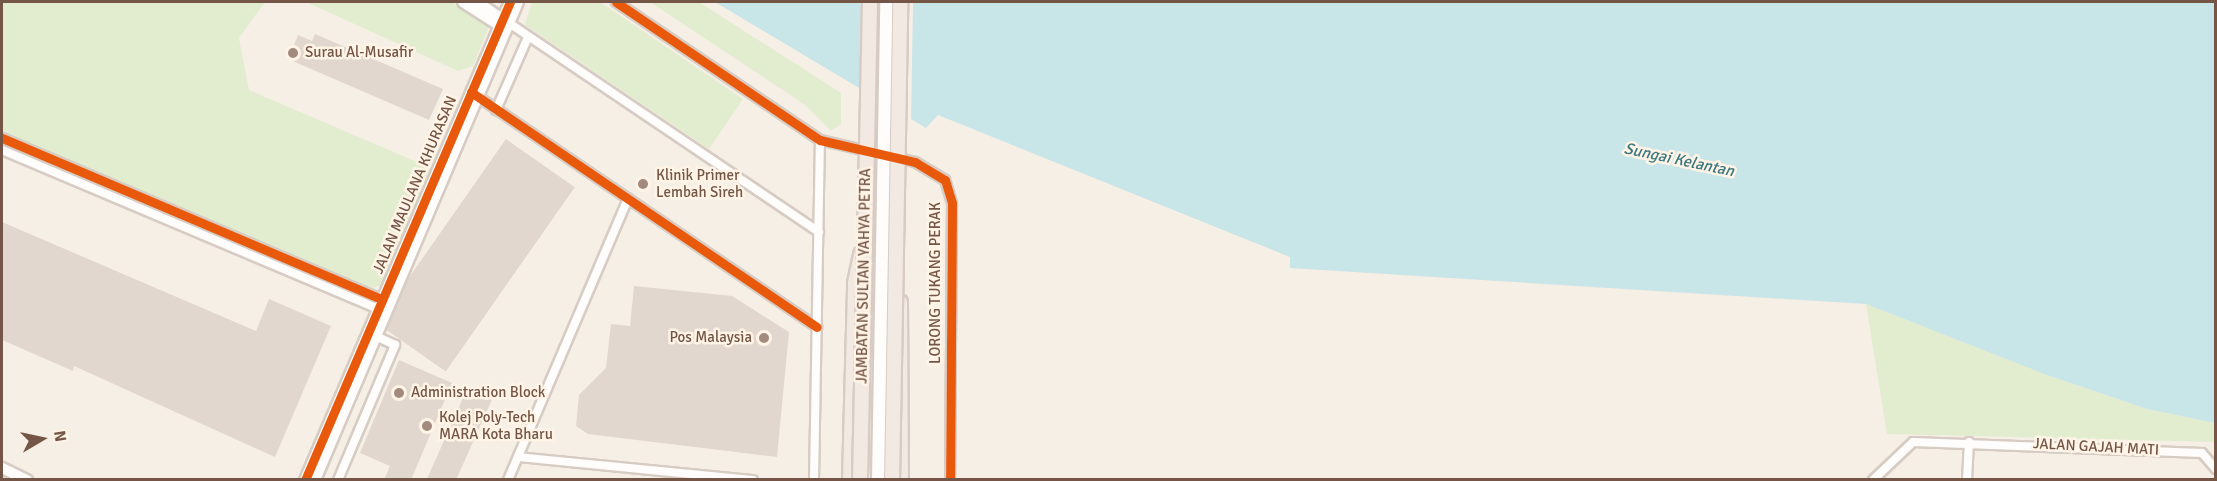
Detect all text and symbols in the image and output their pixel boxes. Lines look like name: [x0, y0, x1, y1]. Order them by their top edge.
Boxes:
place label: Surau Al-Musafir: [305, 44, 413, 62]
marker: Surau Al-Musafir: [286, 46, 300, 60]
street label: JALAN MAULANA KHURASAN: [369, 93, 461, 277]
water label: Sungai Kelantan: [1622, 139, 1736, 181]
place label: Klinik Primer Lembah Sireh: [656, 166, 743, 201]
street label: JAMBATAN SULTAN YAHYA PETRA: [853, 168, 875, 384]
marker: Klinik Primer Lembah Sireh: [634, 175, 652, 193]
street label: LORONG TUKANG PERAK: [927, 202, 945, 364]
place label: Pos Malaysia: [669, 329, 752, 347]
marker: Pos Malaysia: [757, 331, 771, 345]
place label: Administration Block: [411, 384, 545, 402]
marker: Administration Block: [392, 386, 406, 400]
place label: Kolej Poly-Tech MARA Kota Bharu: [439, 408, 553, 443]
north arrow: [12, 409, 72, 469]
marker: Kolej Poly-Tech MARA Kota Bharu: [420, 419, 434, 433]
text: N: [49, 429, 71, 443]
street label: JALAN GAJAH MATI: [2032, 435, 2160, 459]

